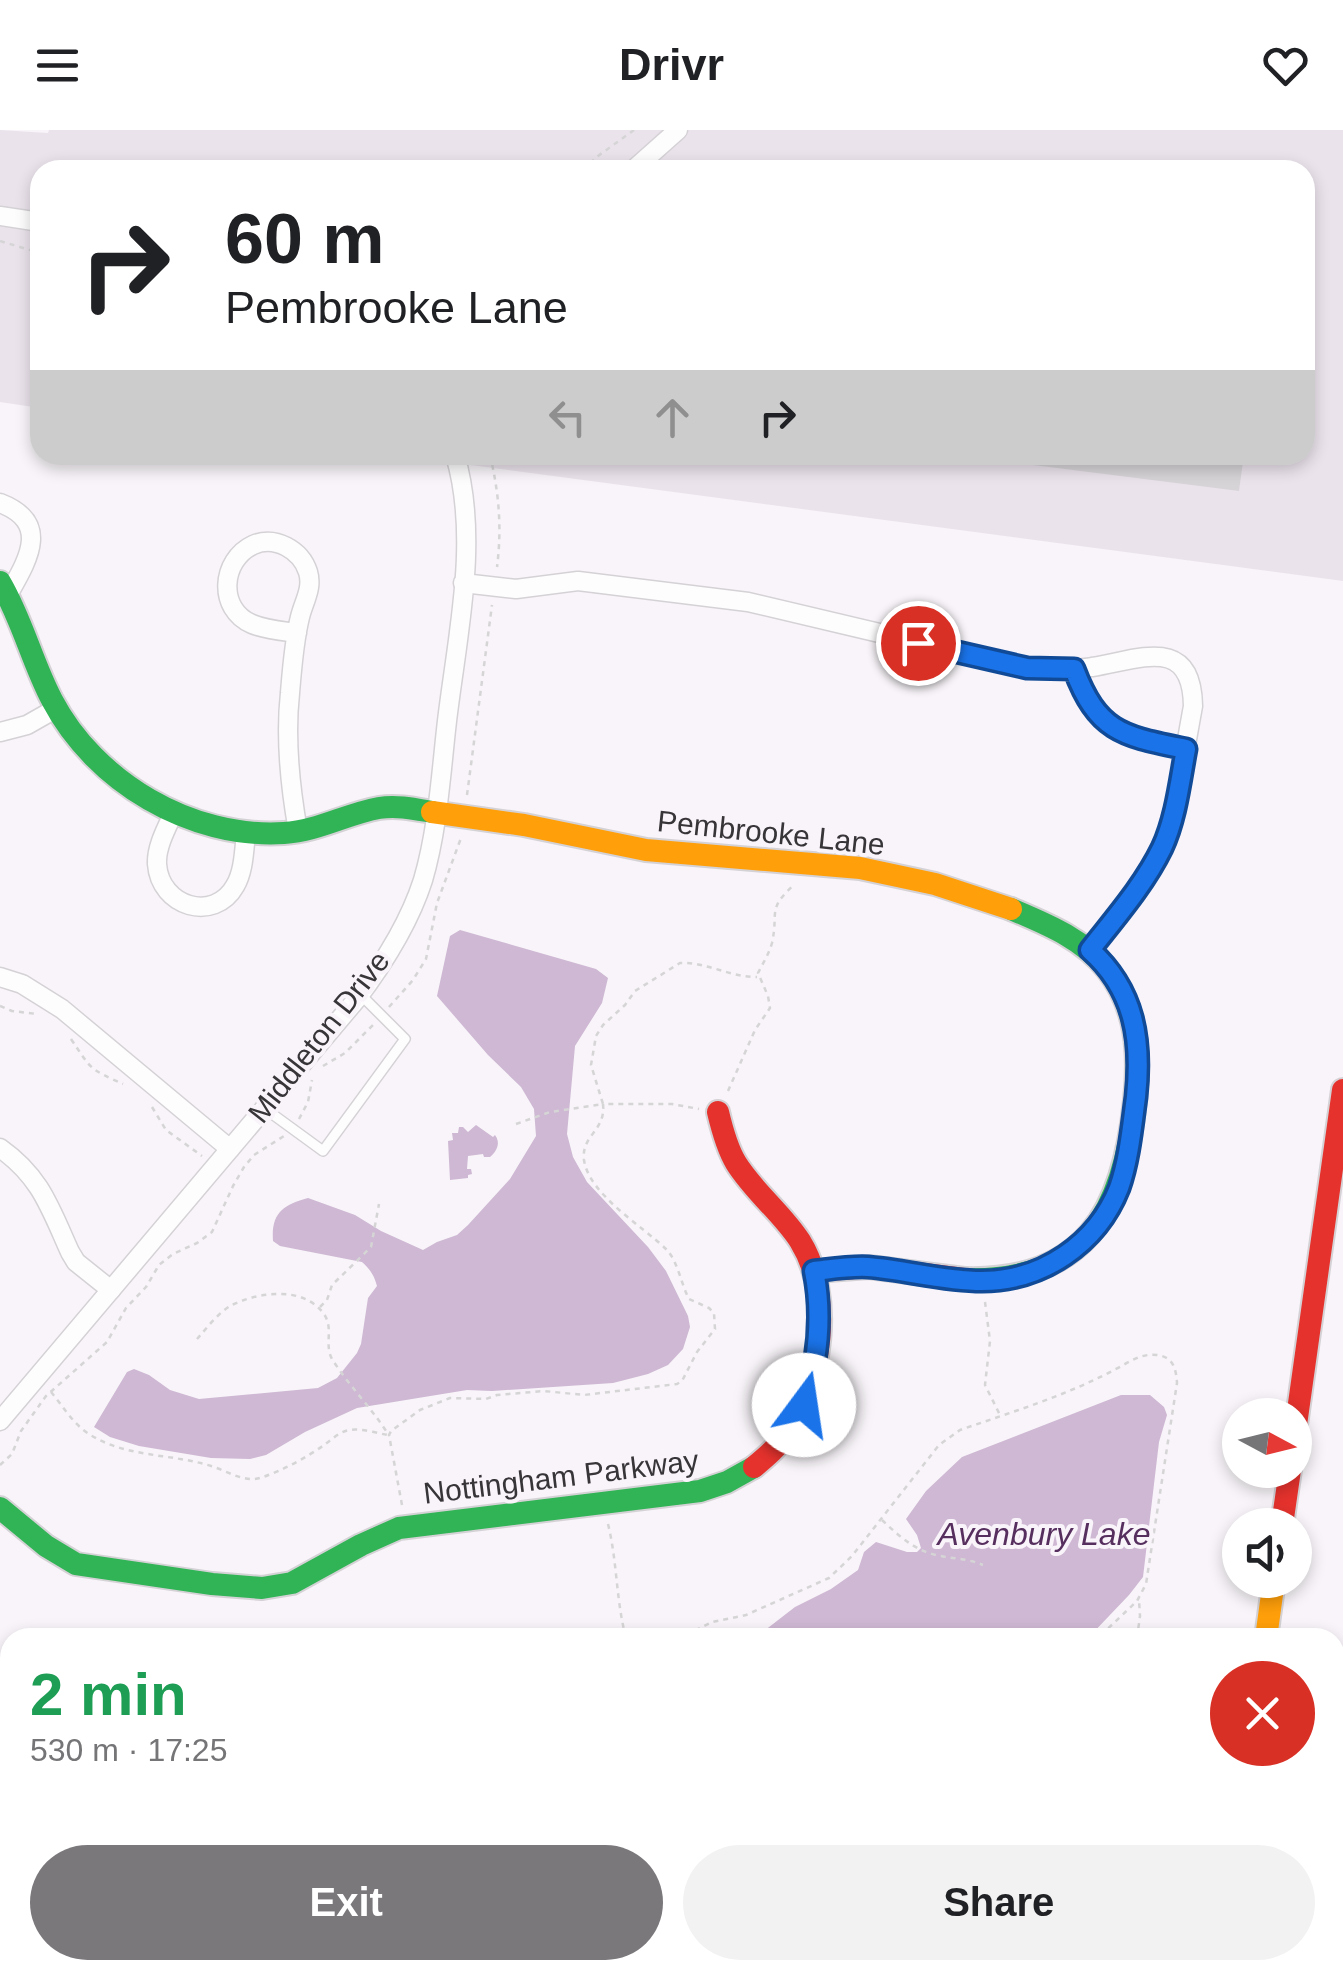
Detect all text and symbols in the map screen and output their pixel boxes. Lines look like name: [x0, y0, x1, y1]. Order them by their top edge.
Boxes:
icon: menu: [30, 38, 85, 93]
icon: heart: [1258, 38, 1313, 93]
text: Drivr: [619, 39, 724, 90]
icon: right: [60, 200, 190, 330]
text: 60 m: [225, 200, 385, 278]
text: Pembrooke Lane: [225, 282, 568, 333]
icon: left: [540, 390, 595, 445]
icon: ahead: [645, 390, 700, 445]
icon: right: [750, 390, 805, 445]
pin: [876, 601, 961, 686]
icon: arrive: [891, 616, 946, 671]
street label: Pembrooke Lane: [656, 804, 886, 861]
street label: Middleton Drive: [241, 944, 396, 1129]
position arrow: [752, 1353, 856, 1457]
north arrow: [1222, 1398, 1312, 1488]
map controls: [1222, 1398, 1312, 1598]
street label: Nottingham Parkway: [422, 1443, 700, 1510]
button: sound: [1222, 1508, 1312, 1598]
water label: Avenbury Lake: [936, 1516, 1150, 1552]
text: 2 min: [30, 1661, 187, 1728]
button: close: [1210, 1661, 1315, 1766]
text: 530 m · 17:25: [30, 1732, 227, 1768]
button: Exit: [30, 1845, 663, 1960]
button: Share: [683, 1845, 1315, 1960]

